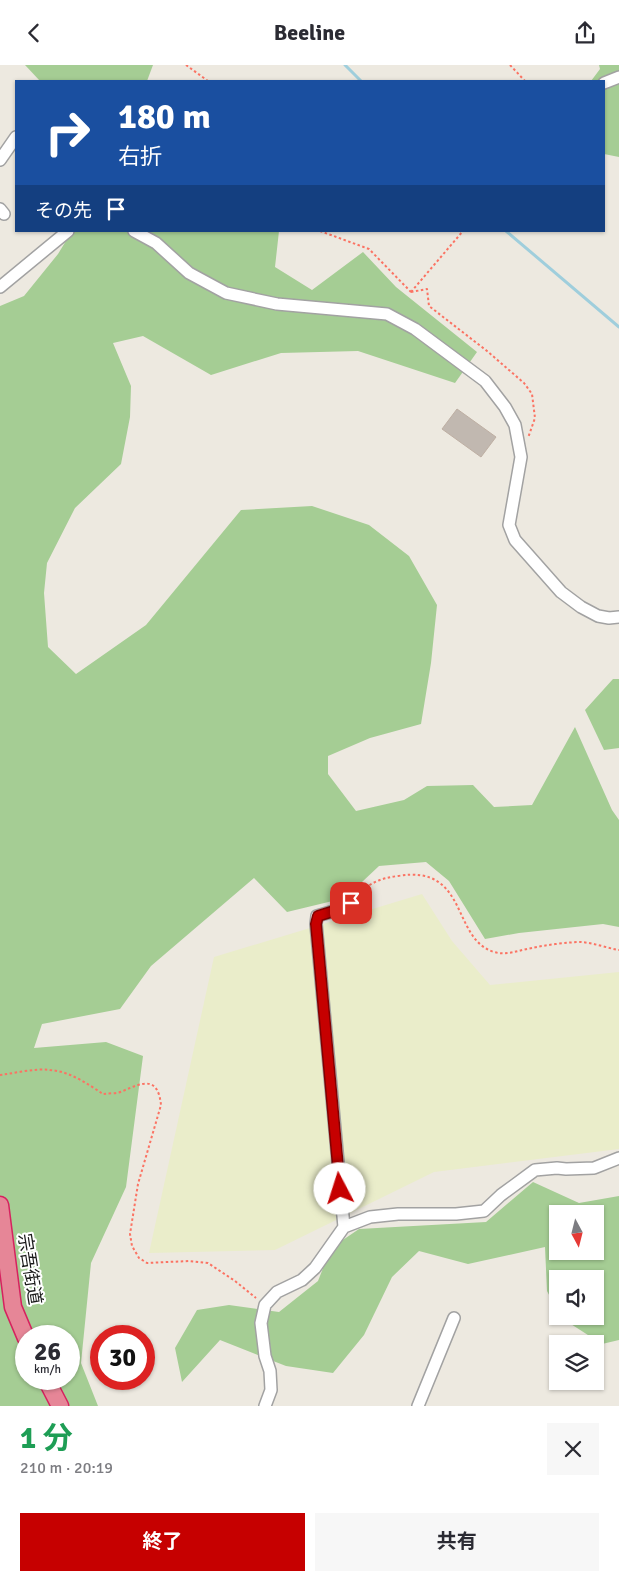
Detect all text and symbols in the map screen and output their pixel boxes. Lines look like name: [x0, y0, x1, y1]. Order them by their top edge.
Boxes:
icon: back: [20, 19, 48, 47]
text: Beeline: [274, 19, 345, 46]
icon: share: [571, 19, 599, 47]
text: 180 m: [118, 95, 211, 138]
icon: right: [35, 100, 100, 165]
text: 右折: [118, 143, 162, 170]
icon: arrive: [102, 195, 130, 223]
text: その先: [35, 199, 92, 223]
pin: [330, 882, 372, 924]
icon: arrive: [337, 889, 365, 917]
position arrow: [313, 1162, 365, 1214]
north arrow: [549, 1205, 604, 1260]
map controls: [549, 1205, 604, 1390]
street label: 宗吾街道: [14, 1232, 46, 1306]
button: sound: [549, 1270, 604, 1325]
speed limit sign: 30: [90, 1325, 155, 1390]
button: layers: [549, 1335, 604, 1390]
text: 26: [34, 1336, 61, 1367]
text: km/h: [34, 1362, 61, 1377]
text: 1 分: [20, 1420, 73, 1457]
button: close: [547, 1423, 599, 1475]
text: 210 m · 20:19: [20, 1458, 113, 1478]
button: 終了: [20, 1513, 305, 1571]
button: 共有: [315, 1513, 599, 1571]

